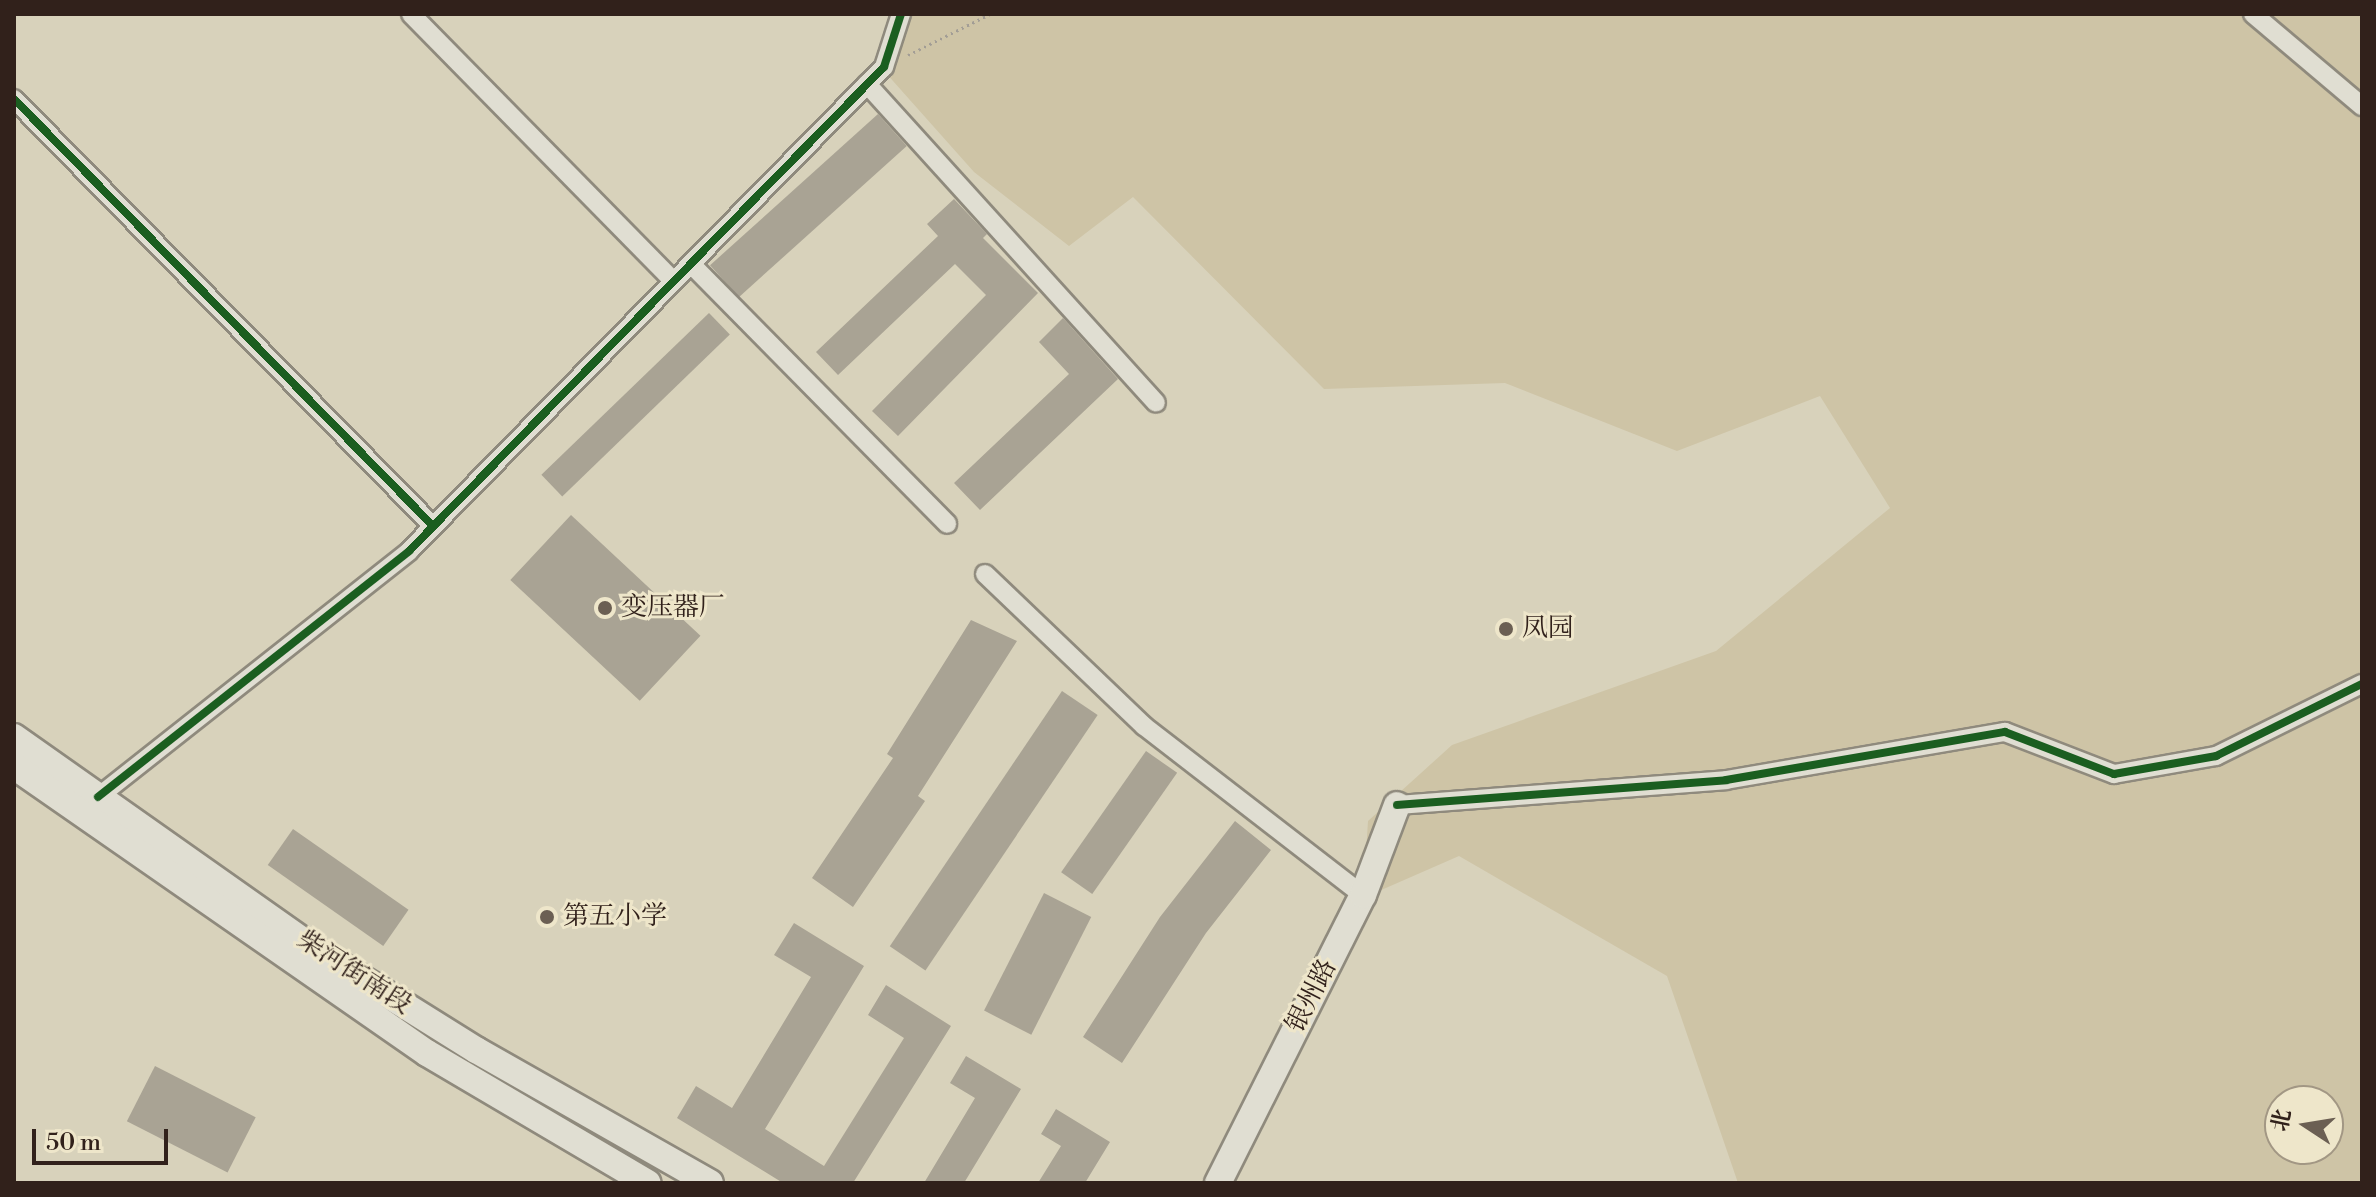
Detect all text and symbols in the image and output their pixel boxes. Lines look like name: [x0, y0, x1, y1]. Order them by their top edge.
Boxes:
place label: 变压器厂: [621, 592, 725, 624]
marker: 变压器厂: [596, 599, 614, 617]
place label: 凤园: [1522, 613, 1574, 645]
marker: 凤园: [1497, 620, 1515, 638]
place label: 第五小学: [563, 901, 667, 933]
marker: 第五小学: [538, 908, 556, 926]
street label: 柴河街南段: [291, 925, 417, 1021]
street label: 银州路: [1280, 954, 1344, 1038]
north arrow: [2264, 1085, 2344, 1165]
text: 北: [2266, 1107, 2297, 1134]
scale bar: [36, 1113, 172, 1163]
text: 50 m: [46, 1128, 101, 1158]

